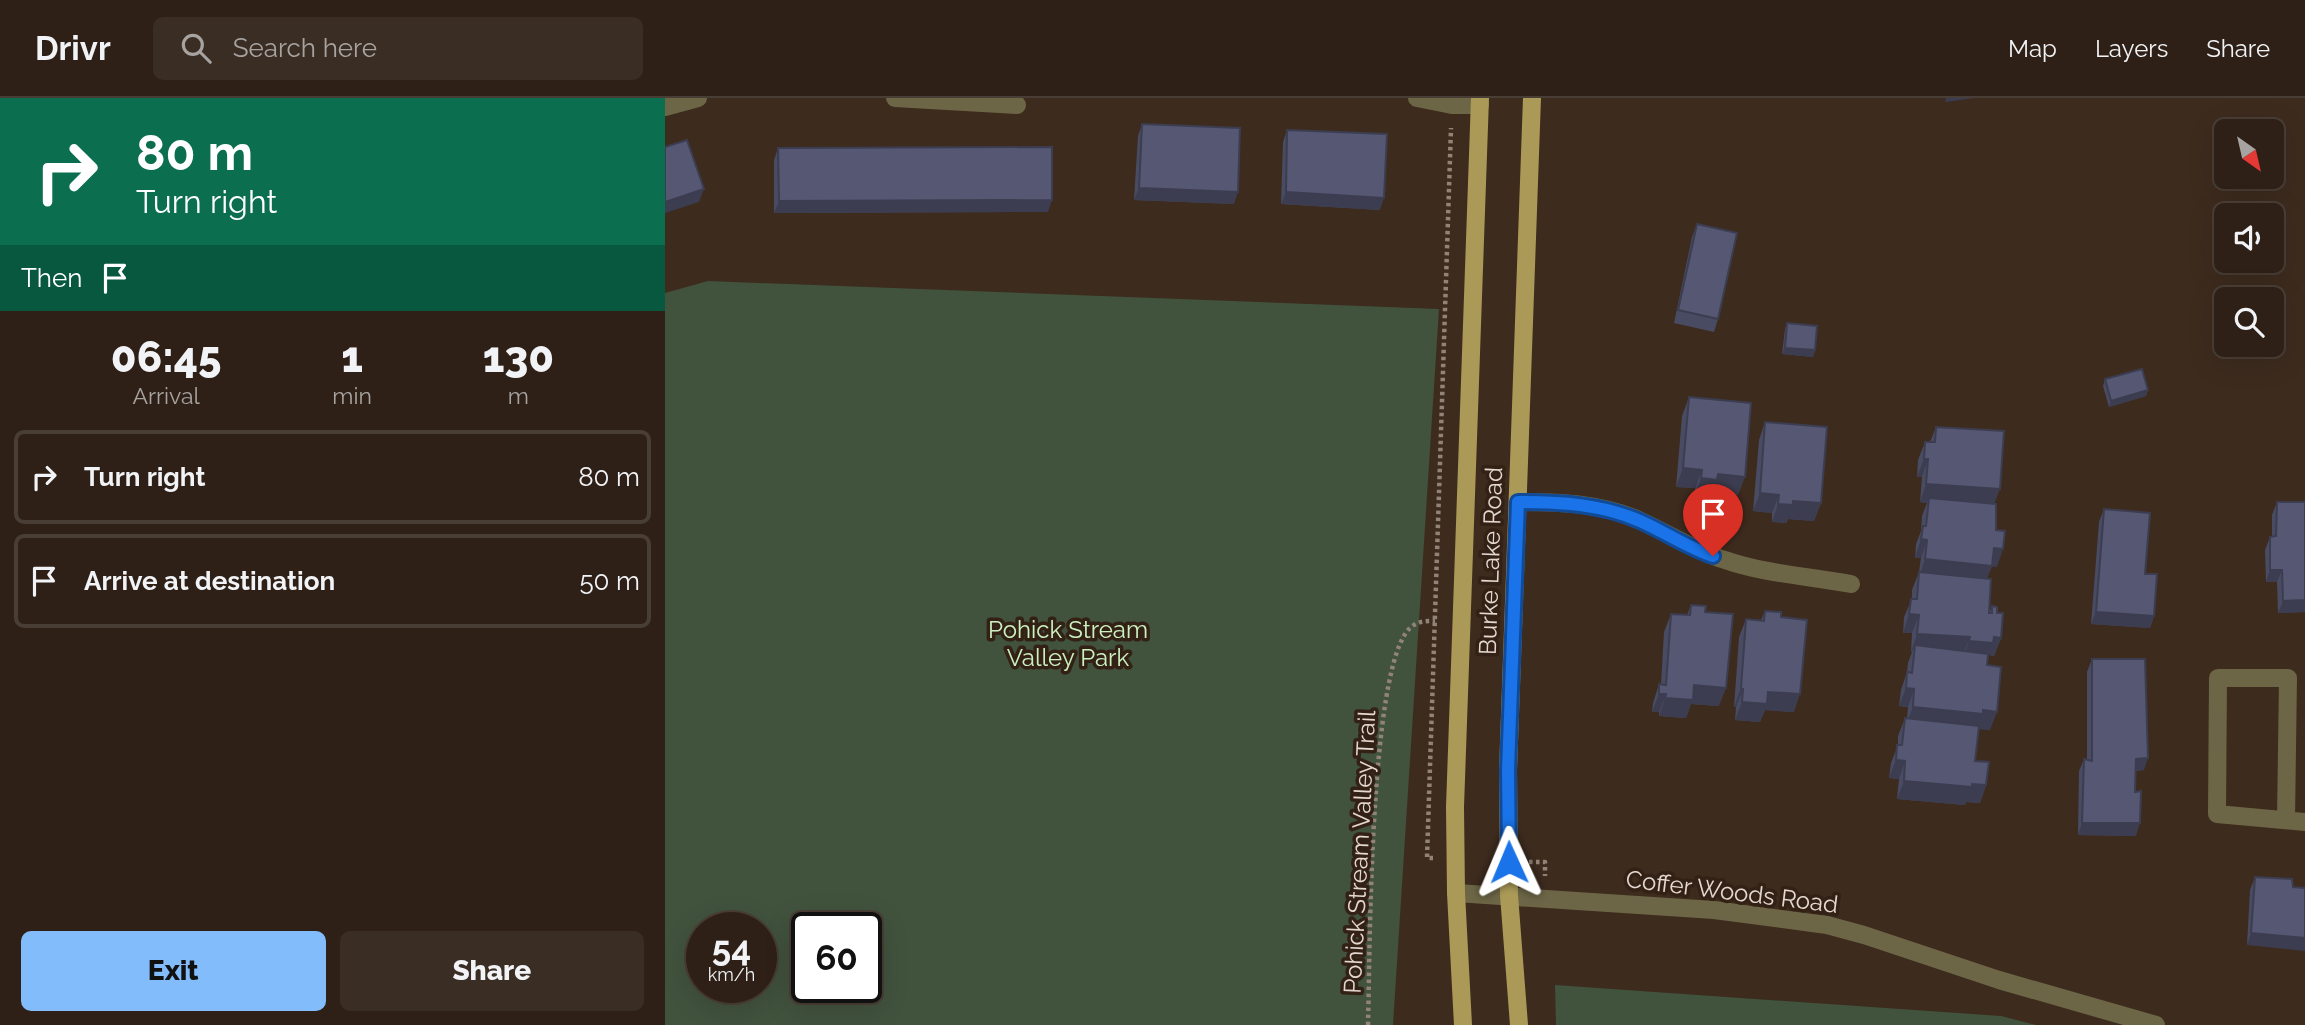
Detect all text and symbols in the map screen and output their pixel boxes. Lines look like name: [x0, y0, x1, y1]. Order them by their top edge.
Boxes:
search box: [153, 17, 643, 80]
text: Drivr: [35, 29, 111, 68]
icon: search: [177, 29, 215, 67]
text: Search here: [233, 33, 377, 63]
text: Map: [2008, 34, 2057, 63]
text: Layers: [2095, 34, 2168, 63]
text: Share: [2206, 34, 2270, 63]
north arrow: [2214, 119, 2284, 189]
map controls: [2214, 119, 2284, 357]
text: 80 m: [136, 124, 253, 181]
icon: right: [21, 126, 112, 217]
text: Turn right: [136, 183, 277, 220]
button: sound: [2214, 203, 2284, 273]
icon: arrive: [96, 259, 134, 297]
text: Then: [21, 263, 82, 293]
button: search: [2214, 287, 2284, 357]
text: 06:45: [111, 333, 221, 382]
text: 1: [341, 333, 363, 382]
text: 130: [483, 333, 554, 382]
text: Arrival: [132, 382, 200, 409]
text: min: [332, 382, 372, 409]
text: m: [508, 382, 529, 409]
icon: right: [25, 458, 63, 496]
text: Turn right: [84, 462, 205, 492]
text: 80 m: [578, 462, 640, 492]
street label: Burke Lake Road: [1473, 467, 1508, 655]
pin: [1683, 484, 1743, 556]
icon: arrive: [1694, 495, 1732, 533]
icon: arrive: [25, 562, 63, 600]
text: Arrive at destination: [84, 566, 335, 596]
text: 50 m: [579, 566, 640, 596]
park label: Pohick Stream Valley Park: [988, 615, 1148, 672]
street label: Pohick Stream Valley Trail: [1338, 709, 1381, 994]
position arrow: [1472, 825, 1546, 899]
street label: Coffer Woods Road: [1624, 864, 1840, 919]
speed limit sign: 60: [791, 912, 882, 1003]
text: 54: [712, 928, 751, 969]
button: Exit: [21, 931, 326, 1011]
button: Share: [340, 931, 644, 1011]
text: km/h: [708, 964, 755, 985]

